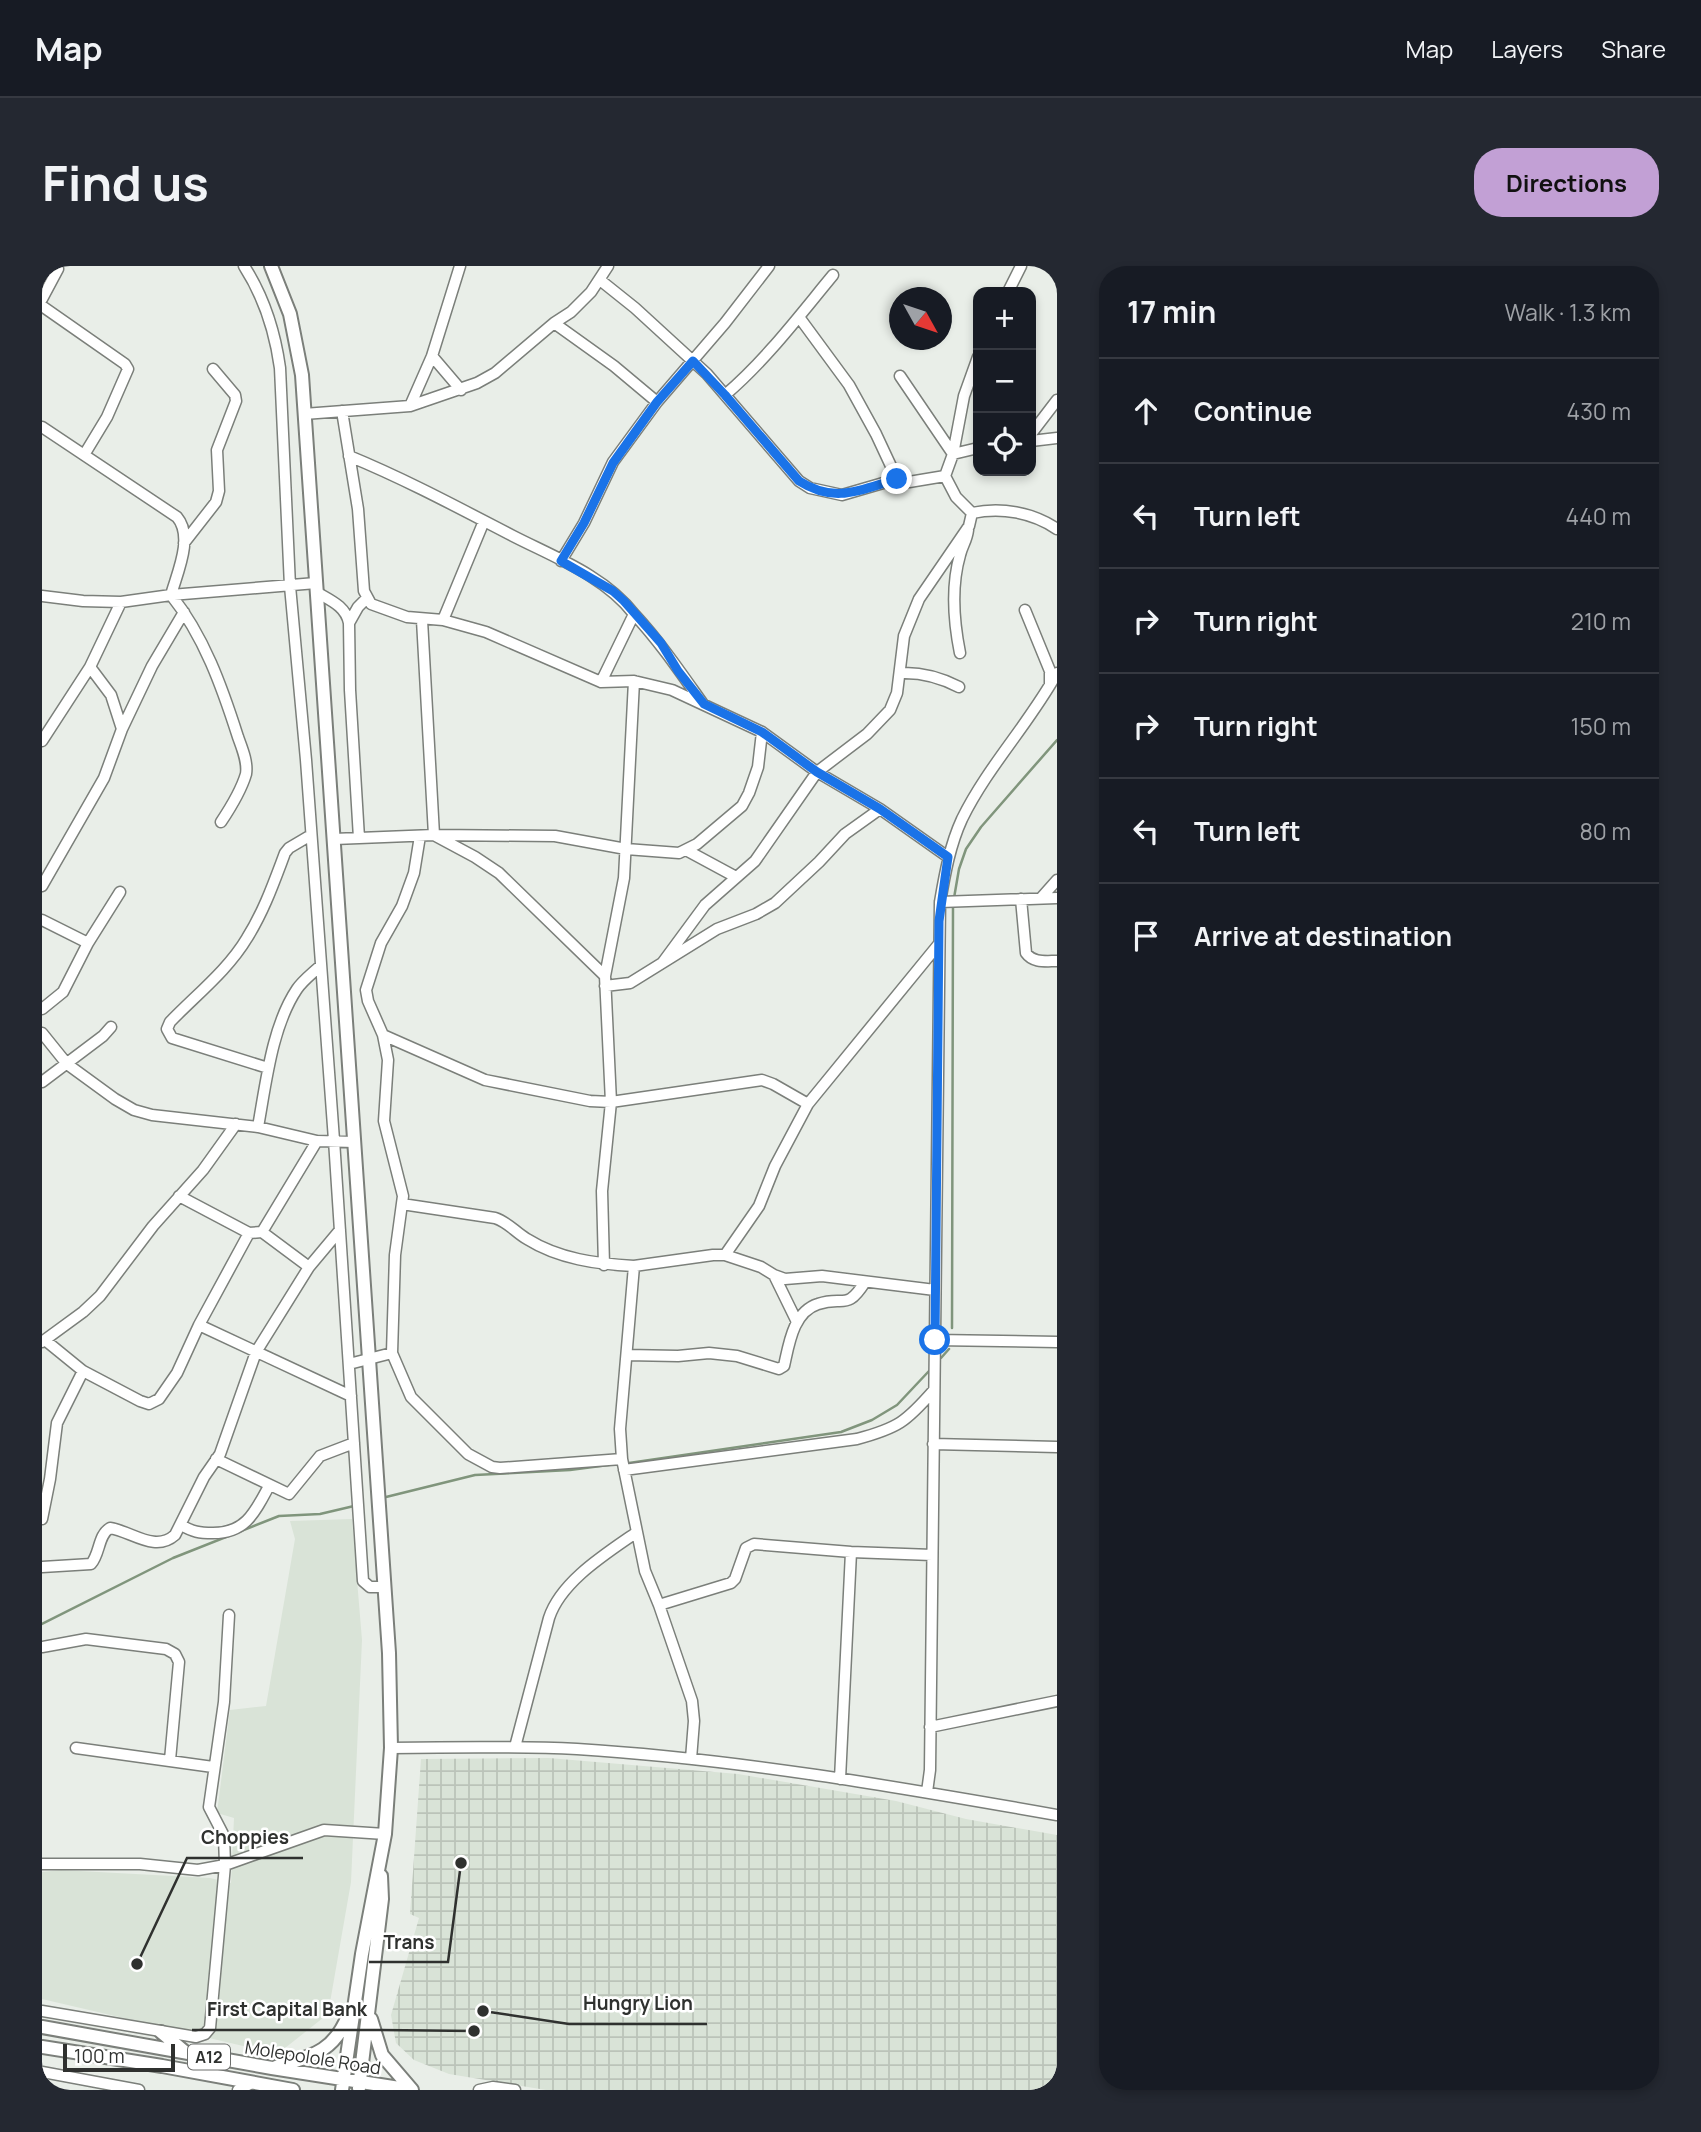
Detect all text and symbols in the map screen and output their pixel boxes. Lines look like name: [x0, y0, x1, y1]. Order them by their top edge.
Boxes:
text: Map: [35, 26, 103, 71]
text: Map: [1406, 32, 1453, 65]
text: Layers: [1491, 32, 1563, 65]
text: Share: [1601, 32, 1666, 65]
button: Directions: [1474, 148, 1659, 217]
text: Find us: [42, 149, 209, 216]
north arrow: [889, 287, 952, 350]
map controls: [973, 287, 1036, 476]
button: +: [973, 287, 1036, 350]
text: 17 min: [1127, 291, 1216, 332]
text: Walk · 1.3 km: [1504, 296, 1631, 328]
button: −: [973, 350, 1036, 413]
icon: ahead: [1127, 392, 1165, 430]
text: Continue: [1194, 393, 1312, 429]
text: 430 m: [1567, 395, 1631, 427]
button: locate: [973, 413, 1036, 476]
route end: [881, 463, 912, 494]
icon: left: [1127, 497, 1165, 535]
text: Turn left: [1194, 498, 1301, 534]
text: 440 m: [1566, 500, 1631, 532]
icon: right: [1127, 602, 1165, 640]
text: Turn right: [1194, 603, 1318, 639]
text: 210 m: [1571, 605, 1631, 637]
icon: right: [1127, 707, 1165, 745]
text: Turn right: [1194, 708, 1318, 744]
text: 150 m: [1571, 710, 1631, 742]
icon: left: [1127, 812, 1165, 850]
text: Turn left: [1194, 813, 1301, 849]
text: 80 m: [1580, 815, 1631, 847]
icon: arrive: [1127, 917, 1165, 955]
text: Arrive at destination: [1194, 918, 1452, 954]
route start: [919, 1324, 950, 1355]
callout: Choppies: [187, 1818, 303, 1858]
text: Choppies: [201, 1824, 289, 1850]
callout: Trans: [369, 1922, 448, 1962]
text: Trans: [383, 1929, 435, 1955]
callout: Hungry Lion: [569, 1984, 707, 2024]
callout: First Capital Bank: [192, 1990, 381, 2030]
text: Hungry Lion: [583, 1990, 693, 2016]
text: First Capital Bank: [207, 1996, 368, 2022]
street label: Molepolole Road: [243, 2034, 383, 2080]
scale bar: [63, 2041, 175, 2073]
text: 100 m: [74, 2043, 125, 2069]
road number: A12: [188, 2044, 230, 2070]

